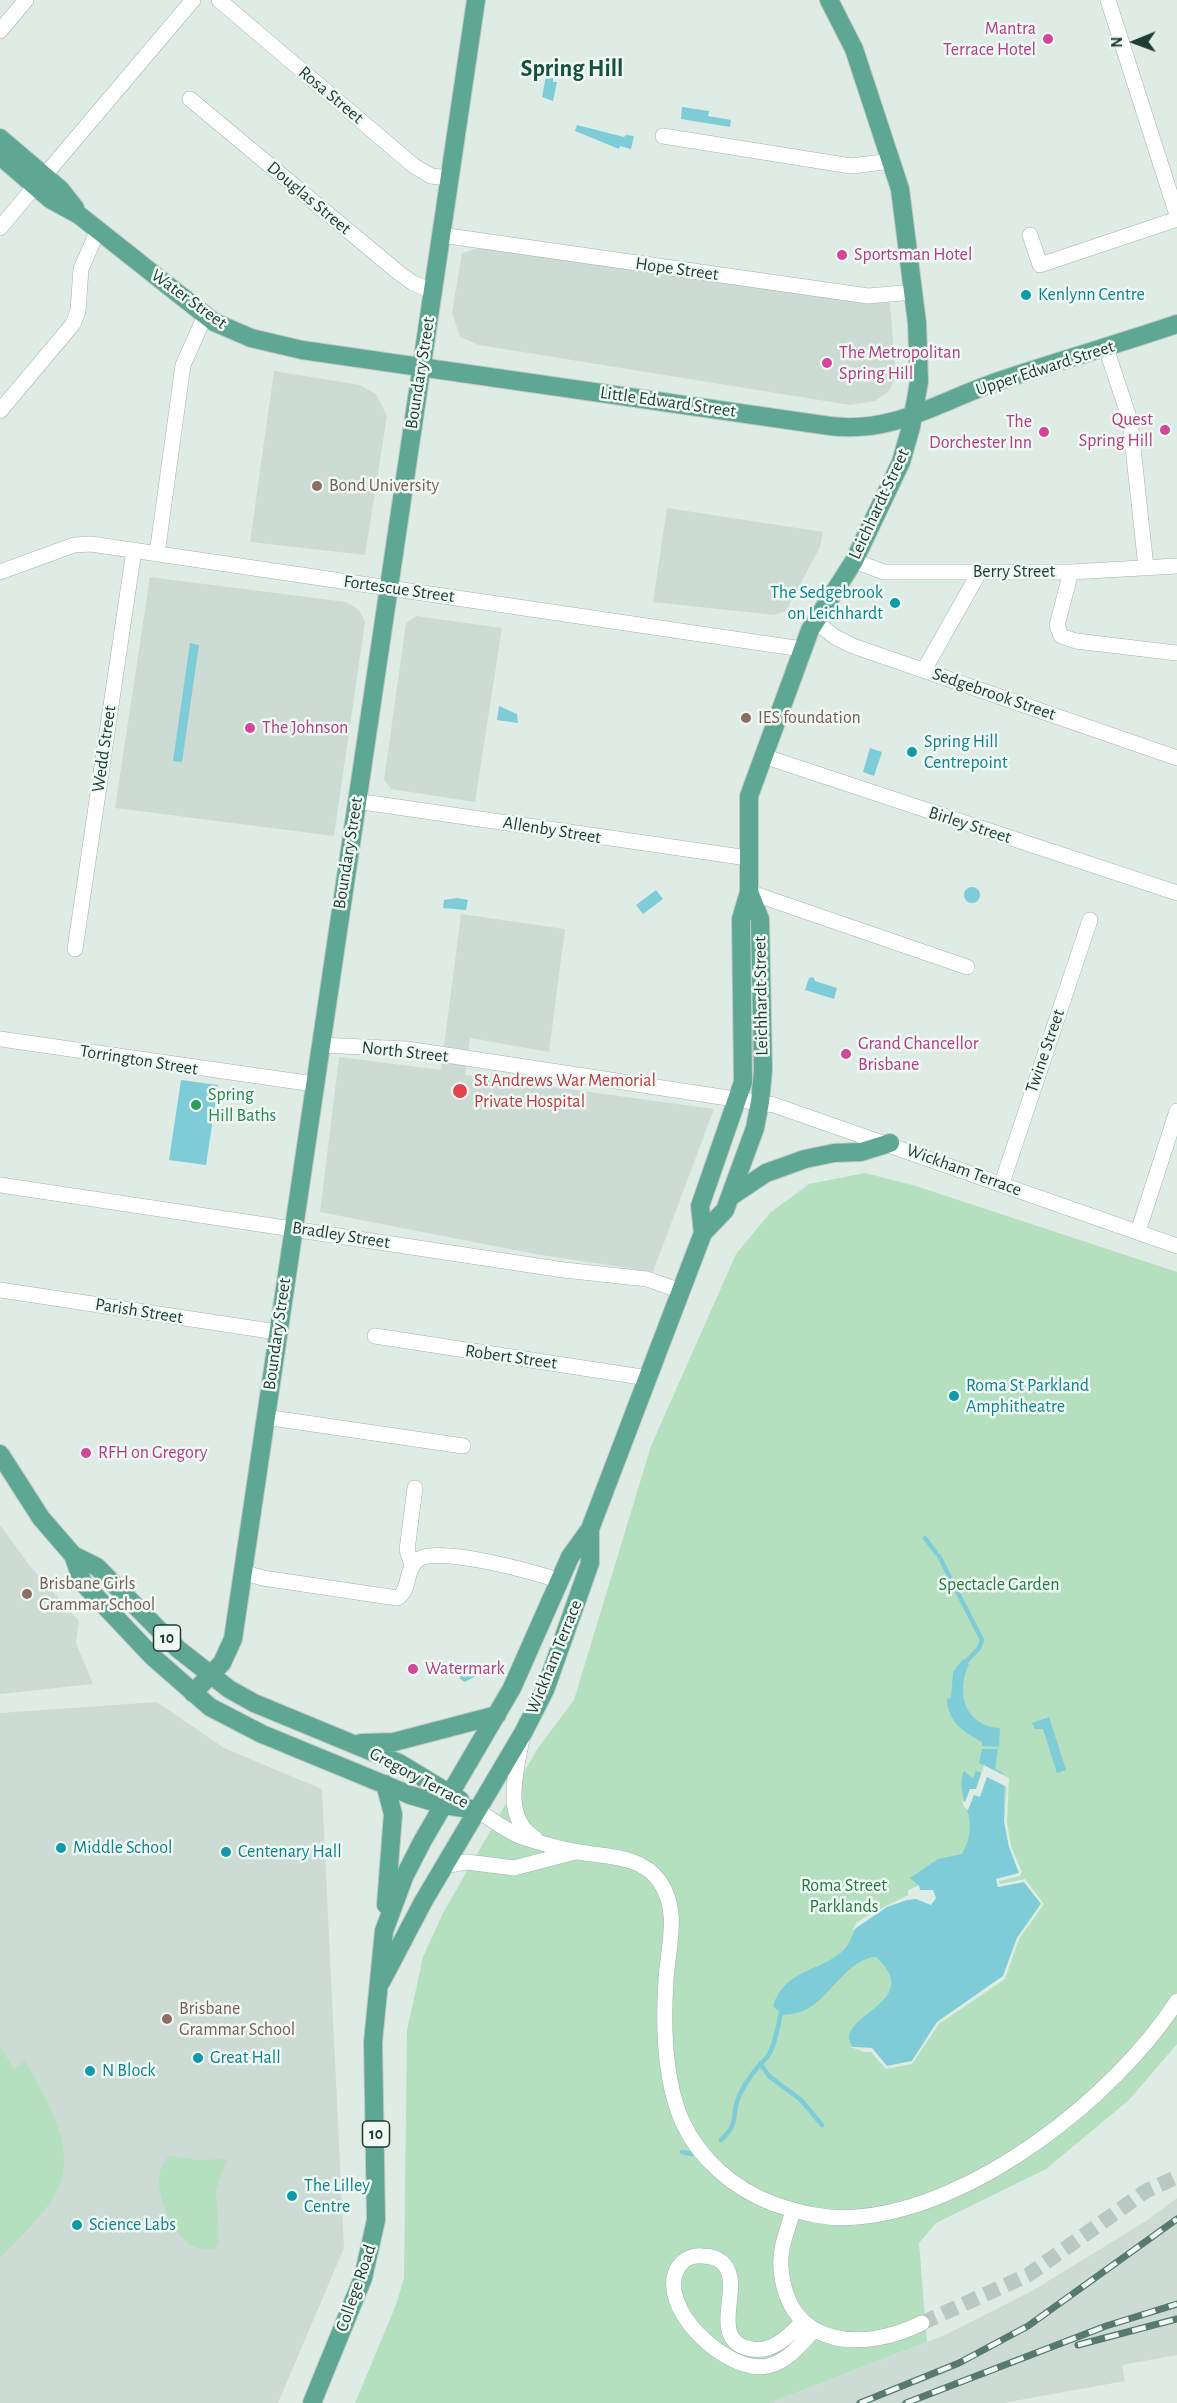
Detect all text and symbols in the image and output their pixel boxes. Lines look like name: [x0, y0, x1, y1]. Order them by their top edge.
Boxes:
north arrow: [1105, 12, 1165, 72]
place label: Mantra Terrace Hotel: [943, 18, 1036, 60]
marker: Mantra Terrace Hotel: [1041, 32, 1055, 46]
text: N: [1109, 37, 1125, 48]
district label: Spring Hill: [521, 55, 623, 83]
street label: Rosa Street: [294, 61, 368, 129]
street label: Douglas Street: [263, 157, 355, 239]
place label: Sportsman Hotel: [854, 244, 972, 266]
marker: Sportsman Hotel: [835, 248, 849, 262]
street label: Hope Street: [634, 252, 720, 286]
street label: Water Street: [147, 264, 231, 334]
place label: Kenlynn Centre: [1038, 284, 1145, 306]
marker: Kenlynn Centre: [1019, 288, 1033, 302]
street label: Boundary Street: [400, 315, 440, 431]
street label: Upper Edward Street: [973, 335, 1117, 401]
place label: The Metropolitan Spring Hill: [839, 342, 961, 385]
marker: The Metropolitan Spring Hill: [820, 356, 834, 370]
street label: Little Edward Street: [599, 382, 737, 422]
place label: Quest Spring Hill: [1079, 409, 1153, 452]
place label: The Dorchester Inn: [929, 411, 1032, 454]
marker: Quest Spring Hill: [1158, 423, 1172, 437]
marker: The Dorchester Inn: [1037, 425, 1051, 439]
street label: Leichhardt Street: [844, 445, 914, 563]
place label: Bond University: [329, 475, 439, 497]
marker: Bond University: [310, 479, 324, 493]
street label: Berry Street: [973, 561, 1055, 583]
street label: Fortescue Street: [342, 571, 456, 607]
place label: The Sedgebrook on Leichhardt: [770, 582, 883, 624]
marker: The Sedgebrook on Leichhardt: [888, 596, 902, 610]
street label: Sedgebrook Street: [930, 663, 1058, 725]
street label: Wedd Street: [87, 704, 121, 794]
place label: IES foundation: [758, 707, 861, 729]
marker: IES foundation: [739, 711, 753, 725]
place label: The Johnson: [262, 717, 348, 739]
marker: The Johnson: [243, 721, 257, 735]
place label: Spring Hill Centrepoint: [924, 731, 1008, 774]
marker: Spring Hill Centrepoint: [905, 745, 919, 759]
street label: Boundary Street: [328, 795, 368, 911]
street label: Birley Street: [926, 801, 1014, 849]
street label: Allenby Street: [501, 812, 603, 848]
street label: Leichhardt Street: [749, 936, 773, 1056]
street label: Twine Street: [1021, 1006, 1069, 1096]
place label: Grand Chancellor Brisbane: [858, 1033, 979, 1076]
street label: North Street: [361, 1037, 449, 1067]
street label: Torrington Street: [78, 1040, 200, 1080]
marker: Grand Chancellor Brisbane: [839, 1047, 853, 1061]
place label: St Andrews War Memorial Private Hospital: [474, 1070, 656, 1112]
marker: St Andrews War Memorial Private Hospital: [451, 1082, 469, 1100]
place label: Spring Hill Baths: [208, 1084, 276, 1126]
marker: Spring Hill Baths: [189, 1098, 203, 1112]
street label: Wickham Terrace: [903, 1139, 1025, 1201]
street label: Bradley Street: [291, 1217, 391, 1253]
street label: Boundary Street: [258, 1276, 296, 1392]
street label: Parish Street: [94, 1293, 184, 1329]
street label: Robert Street: [464, 1340, 558, 1374]
place label: Roma St Parkland Amphitheatre: [966, 1375, 1089, 1418]
marker: Roma St Parkland Amphitheatre: [947, 1389, 961, 1403]
place label: RFH on Gregory: [98, 1442, 207, 1464]
marker: RFH on Gregory: [79, 1446, 93, 1460]
place label: Brisbane Girls Grammar School: [39, 1573, 155, 1616]
park label: Spectacle Garden: [938, 1574, 1060, 1596]
marker: Brisbane Girls Grammar School: [20, 1587, 34, 1601]
street label: Wickham Terrace: [521, 1597, 587, 1717]
road number: 10: [154, 1625, 180, 1651]
place label: Watermark: [425, 1658, 505, 1680]
marker: Watermark: [406, 1662, 420, 1676]
street label: Gregory Terrace: [366, 1743, 472, 1813]
place label: Middle School: [73, 1837, 172, 1859]
marker: Middle School: [54, 1841, 68, 1855]
place label: Centenary Hall: [238, 1841, 342, 1863]
marker: Centenary Hall: [219, 1845, 233, 1859]
park label: Roma Street Parklands: [801, 1875, 887, 1918]
place label: Brisbane Grammar School: [179, 1998, 295, 2040]
marker: Brisbane Grammar School: [160, 2012, 174, 2026]
place label: Great Hall: [210, 2047, 281, 2069]
marker: Great Hall: [191, 2051, 205, 2065]
place label: N Block: [102, 2060, 155, 2082]
marker: N Block: [83, 2064, 97, 2078]
road number: 10: [362, 2121, 389, 2147]
place label: The Lilley Centre: [304, 2175, 370, 2218]
marker: The Lilley Centre: [285, 2189, 299, 2203]
place label: Science Labs: [89, 2214, 176, 2236]
marker: Science Labs: [70, 2218, 84, 2232]
street label: College Road: [331, 2242, 381, 2334]

